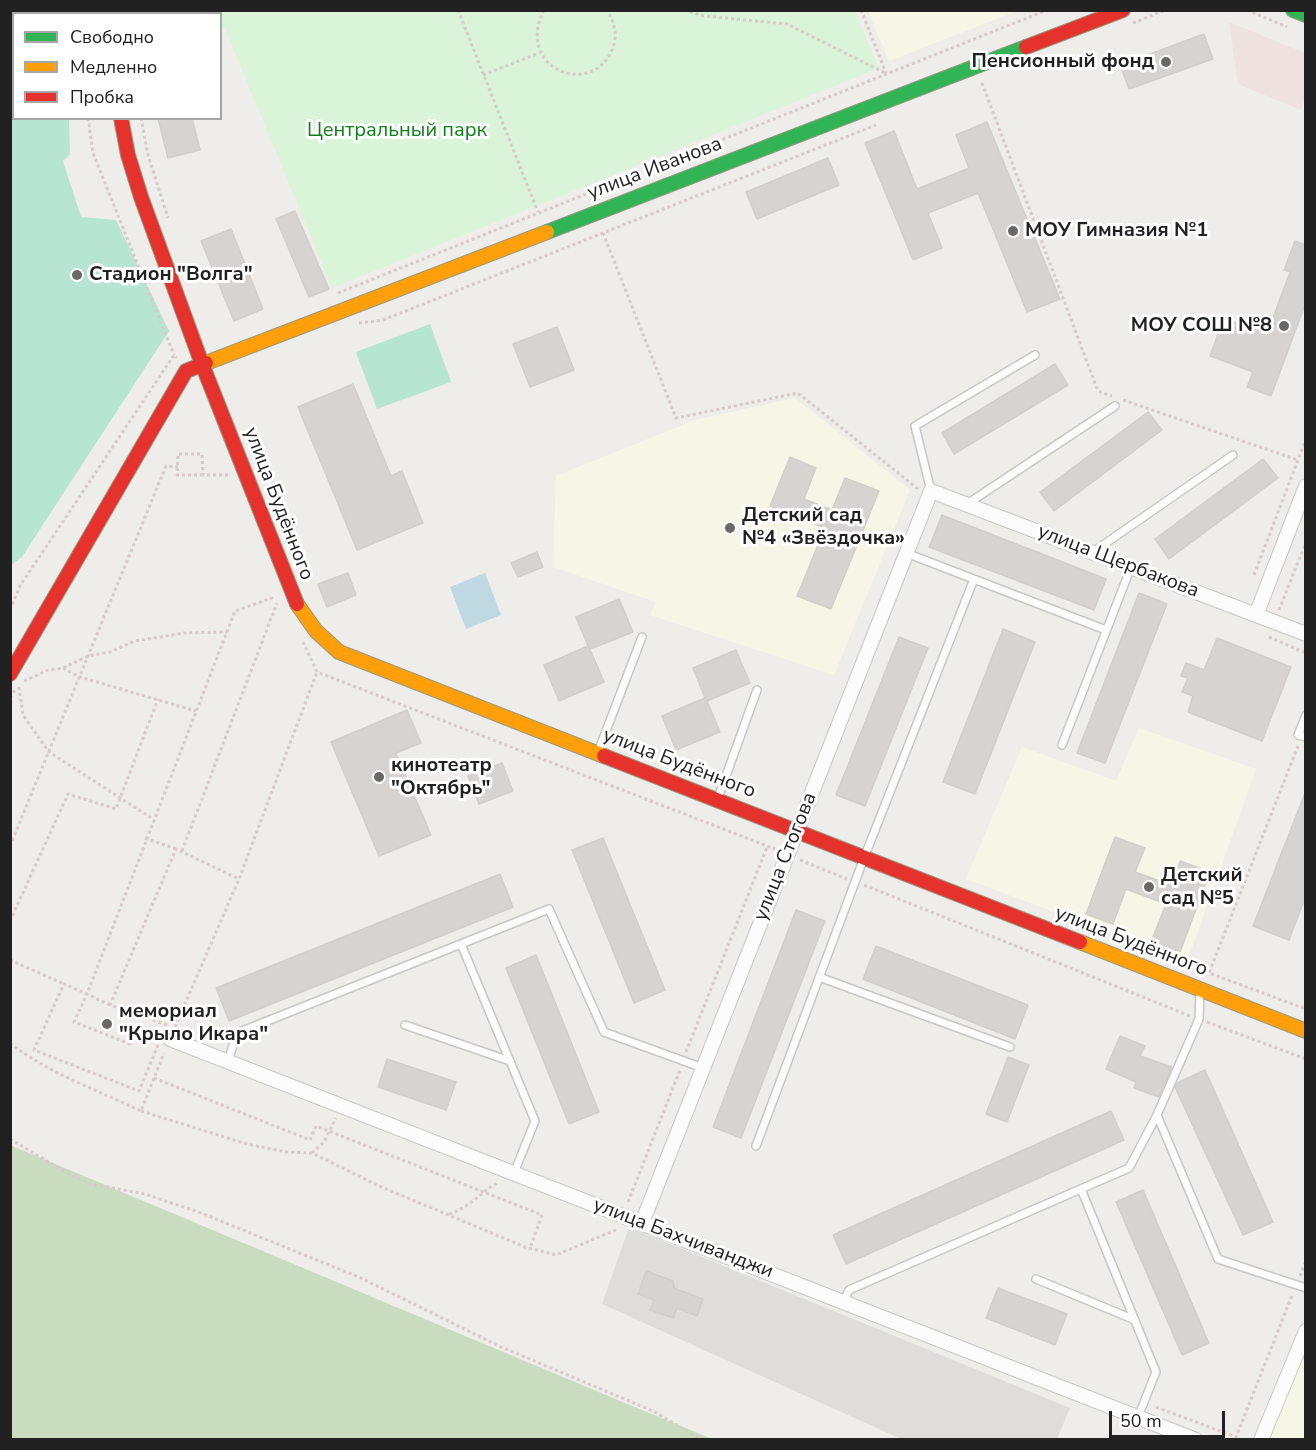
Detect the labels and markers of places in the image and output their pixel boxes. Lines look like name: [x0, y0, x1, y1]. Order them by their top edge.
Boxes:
place label: Пенсионный фонд: [971, 50, 1154, 74]
marker: Пенсионный фонд: [1159, 55, 1173, 69]
place label: МОУ Гимназия №1: [1025, 219, 1208, 243]
marker: МОУ Гимназия №1: [1006, 224, 1020, 238]
place label: Стадион "Волга": [89, 263, 253, 287]
marker: Стадион "Волга": [70, 268, 84, 282]
place label: МОУ СОШ №8: [1131, 314, 1272, 338]
marker: МОУ СОШ №8: [1277, 319, 1291, 333]
place label: Детский сад №4 «Звёздочка»: [742, 504, 905, 551]
marker: Детский сад №4 «Звёздочка»: [723, 521, 737, 535]
place label: кинотеатр "Октябрь": [391, 754, 492, 801]
marker: кинотеатр "Октябрь": [372, 770, 386, 784]
place label: Детский сад №5: [1161, 864, 1243, 911]
marker: Детский сад №5: [1142, 880, 1156, 894]
place label: мемориал "Крыло Икара": [119, 1000, 268, 1047]
marker: мемориал "Крыло Икара": [100, 1017, 114, 1031]

